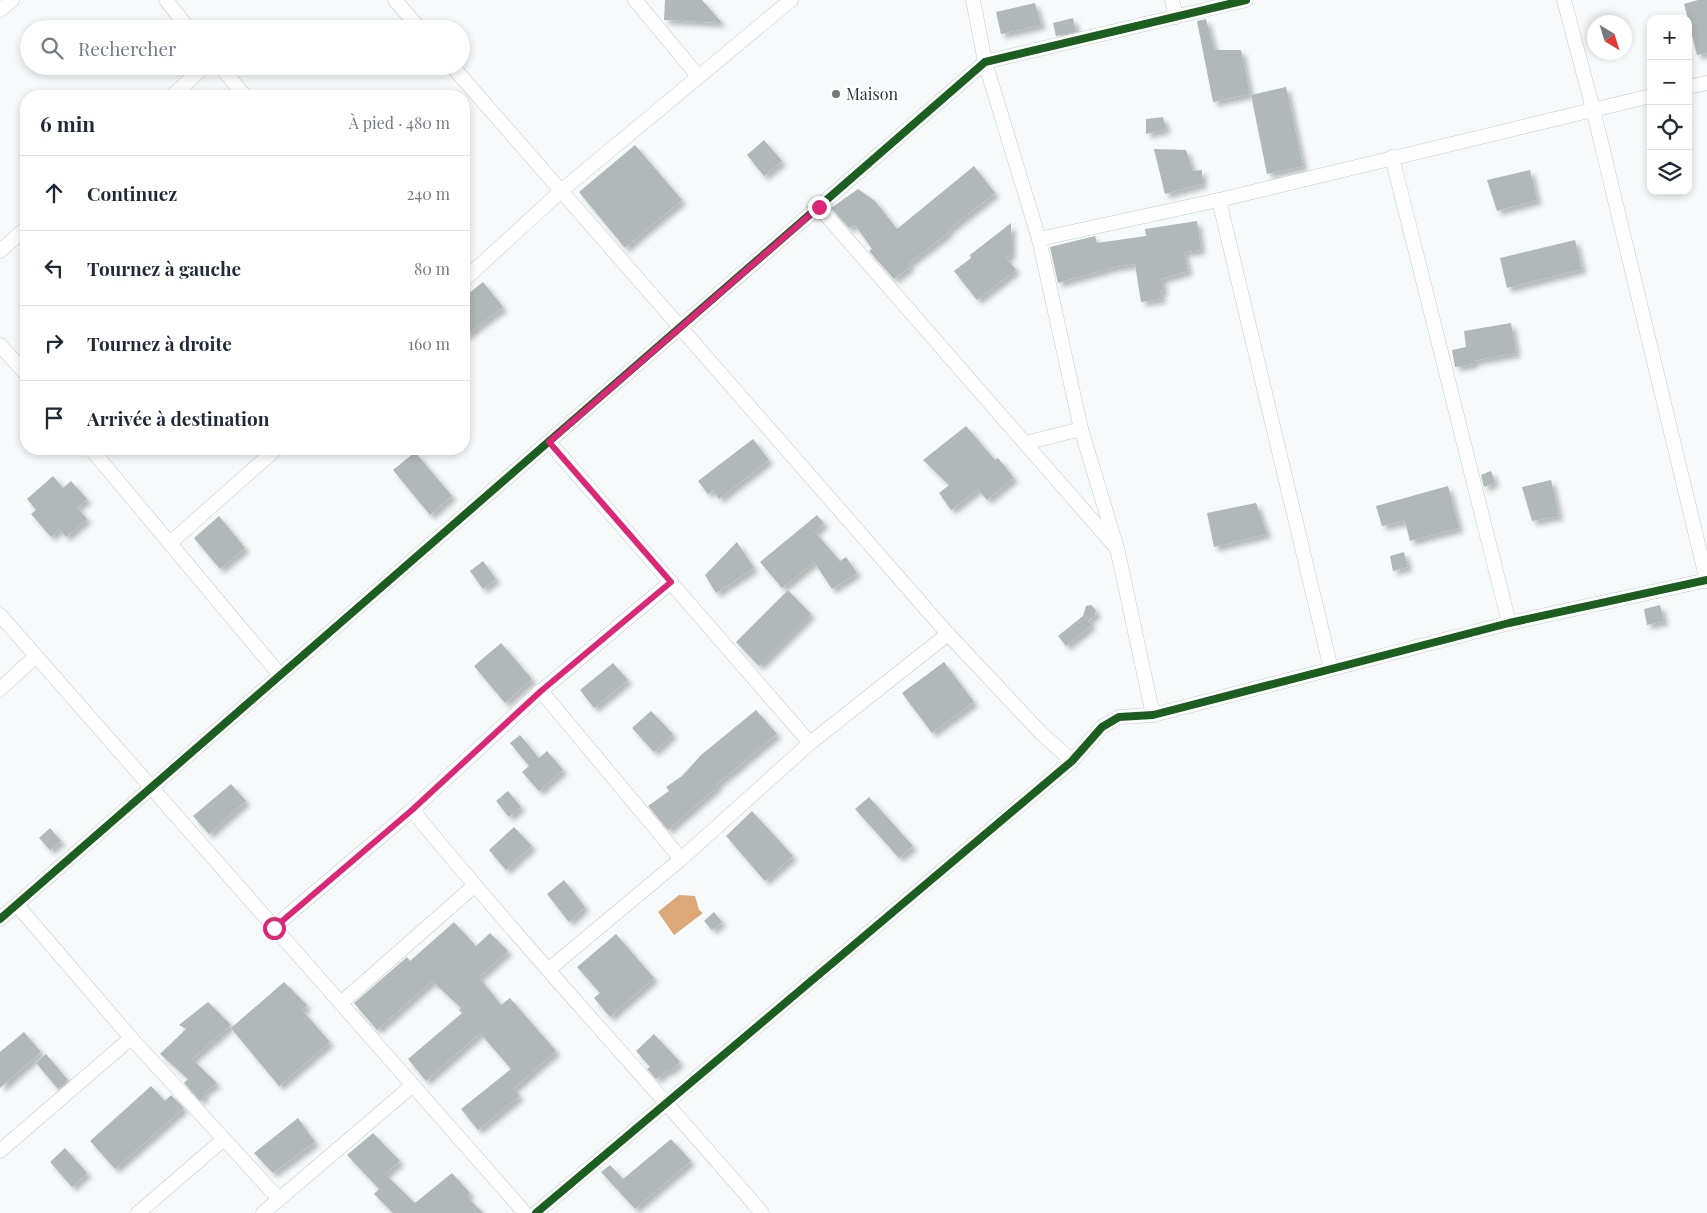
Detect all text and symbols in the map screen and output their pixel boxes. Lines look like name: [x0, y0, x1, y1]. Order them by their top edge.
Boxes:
north arrow: [1587, 15, 1632, 60]
map controls: [1647, 15, 1692, 195]
button: +: [1647, 15, 1692, 60]
search box: [20, 20, 470, 75]
icon: search: [38, 34, 66, 62]
text: Rechercher: [78, 35, 177, 61]
button: −: [1647, 60, 1692, 105]
place label: Maison: [846, 83, 898, 104]
marker: Maison: [830, 88, 842, 100]
button: locate: [1647, 105, 1692, 150]
text: 6 min: [40, 109, 95, 137]
text: À pied · 480 m: [349, 112, 450, 133]
button: layers: [1647, 150, 1692, 195]
icon: ahead: [40, 179, 68, 207]
text: Continuez: [87, 180, 177, 206]
text: 240 m: [407, 183, 450, 204]
route end: [808, 196, 831, 219]
icon: left: [40, 254, 68, 282]
text: Tournez à gauche: [87, 255, 241, 281]
text: 80 m: [414, 258, 450, 279]
icon: right: [40, 329, 68, 357]
text: Tournez à droite: [87, 330, 232, 356]
text: 160 m: [408, 333, 450, 354]
icon: arrive: [40, 404, 68, 432]
text: Arrivée à destination: [87, 405, 269, 431]
route start: [263, 917, 286, 940]

